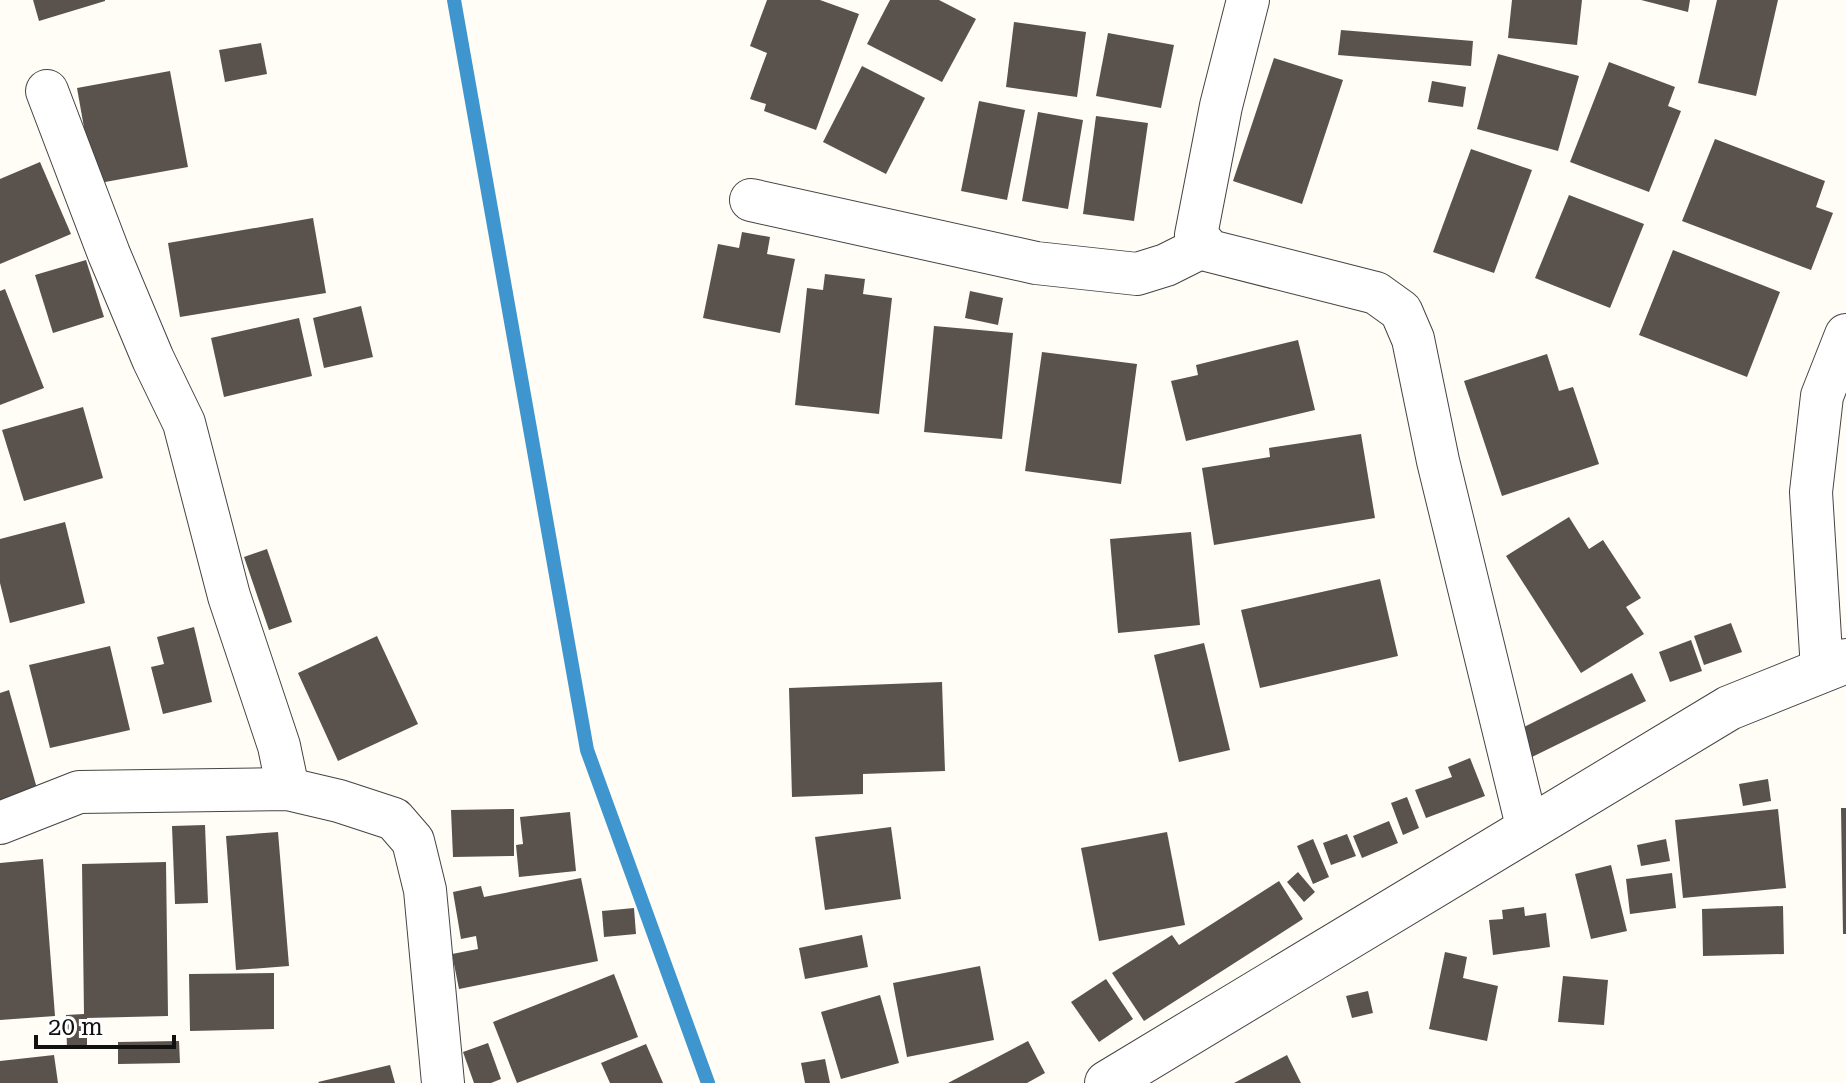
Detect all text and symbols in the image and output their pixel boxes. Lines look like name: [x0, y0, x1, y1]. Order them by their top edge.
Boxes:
scale bar: [36, 999, 174, 1049]
text: 20 m: [48, 1013, 103, 1041]

